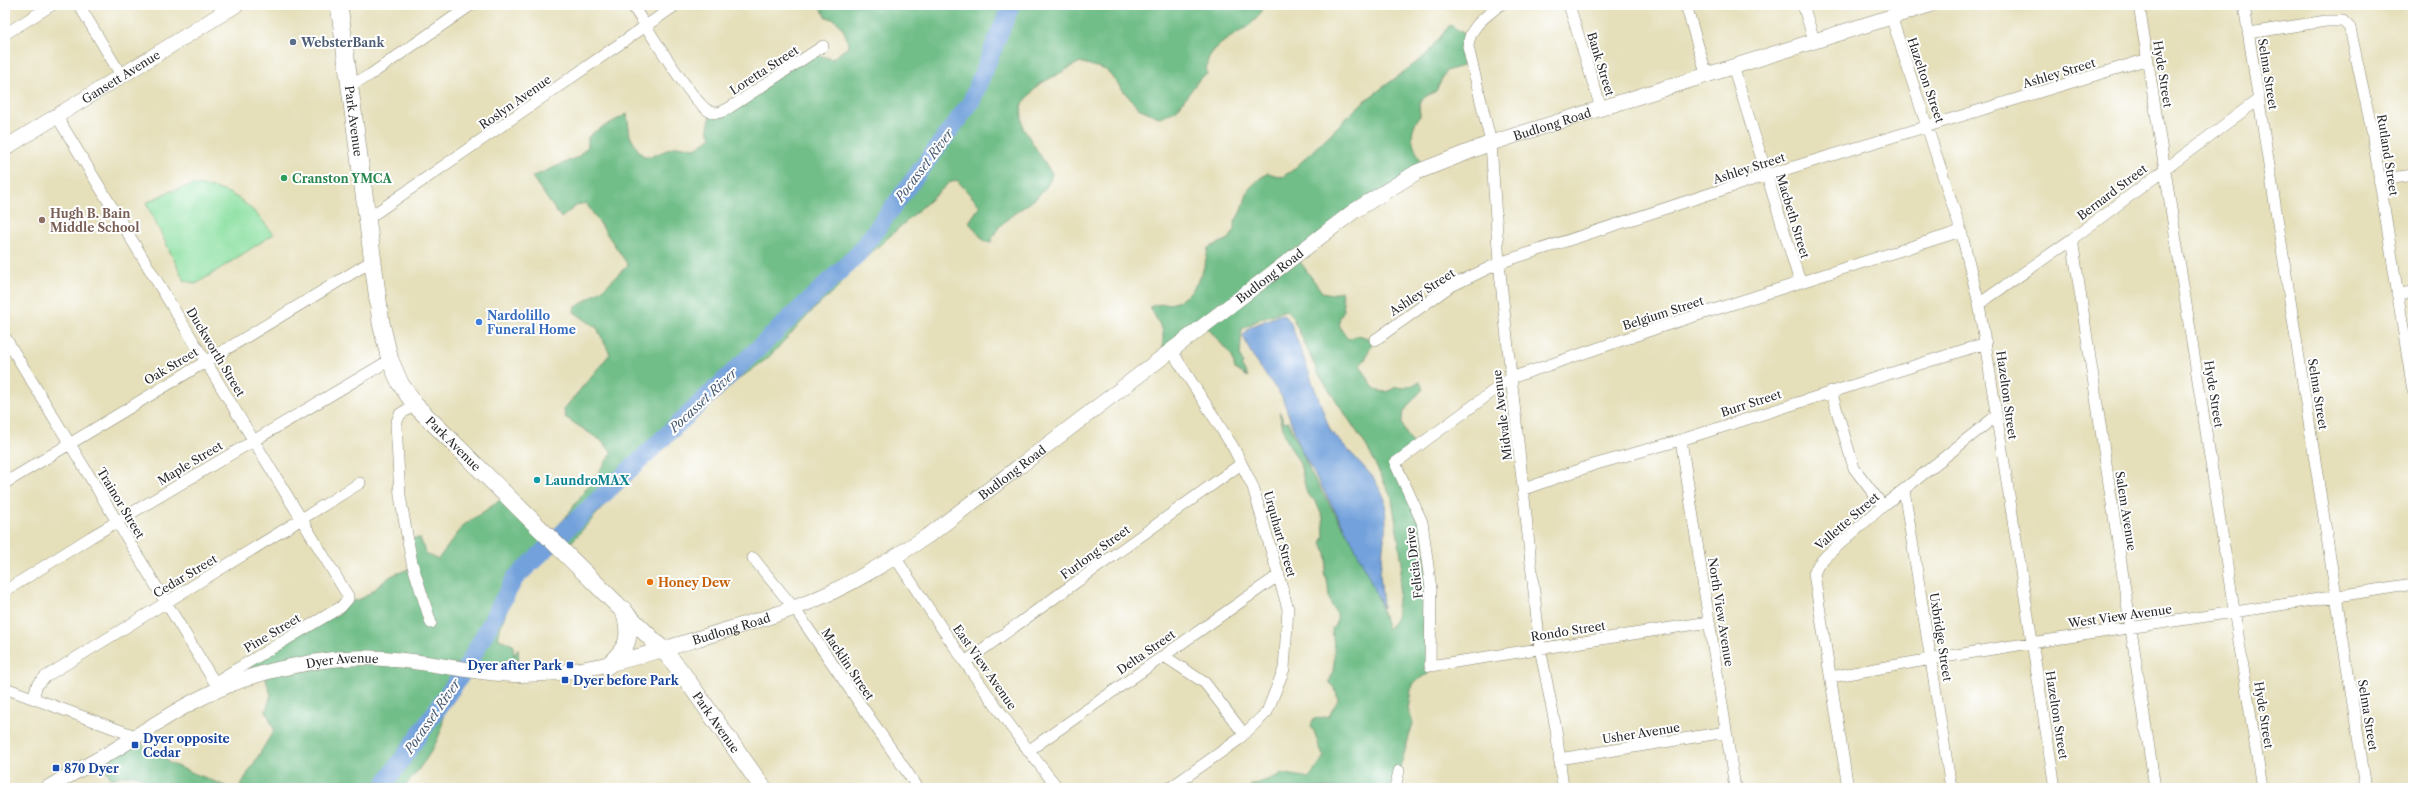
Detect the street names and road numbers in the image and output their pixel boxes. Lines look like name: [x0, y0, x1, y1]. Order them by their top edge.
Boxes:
street label: Bank Street: [1584, 30, 1618, 99]
street label: Hazelton Street: [1904, 35, 1948, 125]
street label: Selma Street: [2255, 37, 2281, 111]
street label: Hyde Street: [2150, 39, 2176, 109]
street label: Loretta Street: [727, 42, 802, 98]
street label: Gansett Avenue: [79, 46, 163, 106]
street label: Ashley Street: [2020, 55, 2098, 91]
street label: Roslyn Avenue: [476, 72, 554, 132]
street label: Park Avenue: [342, 85, 366, 158]
street label: Budlong Road: [1511, 104, 1594, 143]
street label: Rutland Street: [2374, 113, 2402, 198]
street label: Ashley Street: [1710, 149, 1788, 187]
street label: Bernard Street: [2074, 160, 2150, 223]
street label: Macbeth Street: [1773, 172, 1813, 261]
street label: Budlong Road: [1233, 245, 1307, 306]
street label: Ashley Street: [1386, 265, 1458, 319]
street label: Belgium Street: [1621, 293, 1706, 333]
street label: Duckworth Street: [184, 305, 249, 400]
street label: Oak Street: [141, 344, 201, 388]
street label: Hazelton Street: [1993, 350, 2021, 441]
street label: Selma Street: [2305, 357, 2331, 431]
street label: Hyde Street: [2201, 359, 2227, 429]
street label: Midvale Avenue: [1489, 369, 1515, 461]
street label: Burr Street: [1719, 386, 1784, 420]
street label: Park Avenue: [423, 413, 485, 474]
street label: Maple Street: [155, 437, 226, 488]
street label: Budlong Road: [975, 441, 1049, 503]
street label: Trainor Street: [94, 465, 148, 542]
street label: Salem Avenue: [2112, 470, 2140, 552]
street label: Urquhart Street: [1261, 489, 1300, 579]
street label: Vallette Street: [1811, 489, 1883, 554]
street label: Furlong Street: [1057, 521, 1133, 582]
street label: Felicia Drive: [1402, 526, 1426, 600]
street label: Cedar Street: [150, 551, 220, 601]
street label: North View Avenue: [1705, 556, 1737, 668]
street label: Uxbridge Street: [1927, 592, 1956, 683]
street label: West View Avenue: [2066, 601, 2173, 631]
street label: Budlong Road: [690, 609, 773, 648]
street label: Pine Street: [241, 610, 304, 656]
street label: Rondo Street: [1530, 618, 1607, 644]
street label: East View Avenue: [950, 622, 1020, 713]
street label: Macklin Street: [818, 625, 878, 703]
street label: Delta Street: [1114, 626, 1179, 678]
street label: Dyer Avenue: [305, 650, 379, 671]
street label: Hazelton Street: [2043, 670, 2072, 761]
street label: Selma Street: [2355, 678, 2381, 752]
street label: Hyde Street: [2251, 680, 2277, 750]
street label: Park Avenue: [690, 689, 743, 756]
street label: Usher Avenue: [1601, 719, 1681, 747]

